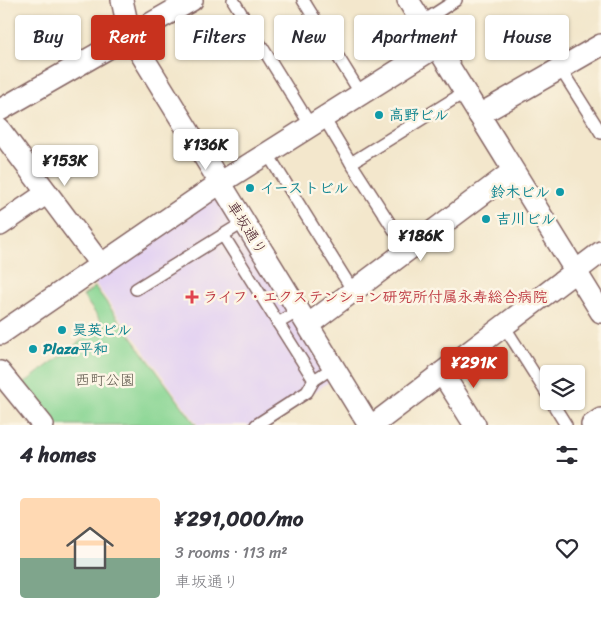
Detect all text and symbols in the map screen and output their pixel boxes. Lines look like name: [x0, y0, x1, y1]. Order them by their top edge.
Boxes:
chip: Buy: [15, 15, 81, 60]
chip: Rent: [91, 15, 165, 60]
chip: Filters: [175, 15, 264, 60]
chip: New: [274, 15, 344, 60]
chip: Apartment: [354, 15, 475, 60]
chip: House: [485, 15, 569, 60]
place label: 高野ビル: [389, 102, 449, 128]
marker: 高野ビル: [373, 109, 385, 121]
pin: ¥136K: [171, 128, 241, 171]
text: ¥136K: [184, 130, 228, 159]
pin: ¥153K: [30, 144, 100, 187]
text: ¥153K: [43, 146, 87, 175]
place label: イーストビル: [260, 175, 349, 201]
place label: 鈴木ビル: [490, 179, 550, 205]
marker: イーストビル: [244, 182, 256, 194]
marker: 鈴木ビル: [554, 186, 566, 198]
street label: 車坂通り: [220, 196, 274, 260]
place label: 吉川ビル: [496, 206, 556, 232]
marker: 吉川ビル: [480, 213, 492, 225]
pin: ¥186K: [386, 220, 456, 262]
text: ¥186K: [399, 221, 443, 250]
place label: ライフ・エクステンション研究所付属永寿総合病院: [203, 284, 547, 310]
marker: ライフ・エクステンション研究所付属永寿総合病院: [185, 290, 199, 304]
place label: 昊英ビル: [72, 317, 132, 343]
marker: 昊英ビル: [56, 324, 68, 336]
place label: Plaza平和: [43, 336, 109, 362]
marker: Plaza平和: [27, 343, 39, 355]
pin: ¥291K: [439, 346, 509, 389]
text: ¥291K: [452, 348, 496, 377]
map controls: [540, 365, 585, 410]
button: layers: [540, 365, 585, 410]
park label: 西町公園: [75, 367, 135, 393]
text: 4 homes: [20, 436, 96, 474]
icon: filters: [553, 441, 581, 469]
text: ¥291,000/mo: [175, 500, 303, 538]
icon: home: [60, 518, 120, 578]
icon: heart: [553, 534, 581, 562]
text: 3 rooms · 113 m²: [175, 538, 287, 567]
text: 車坂通り: [175, 567, 239, 596]

